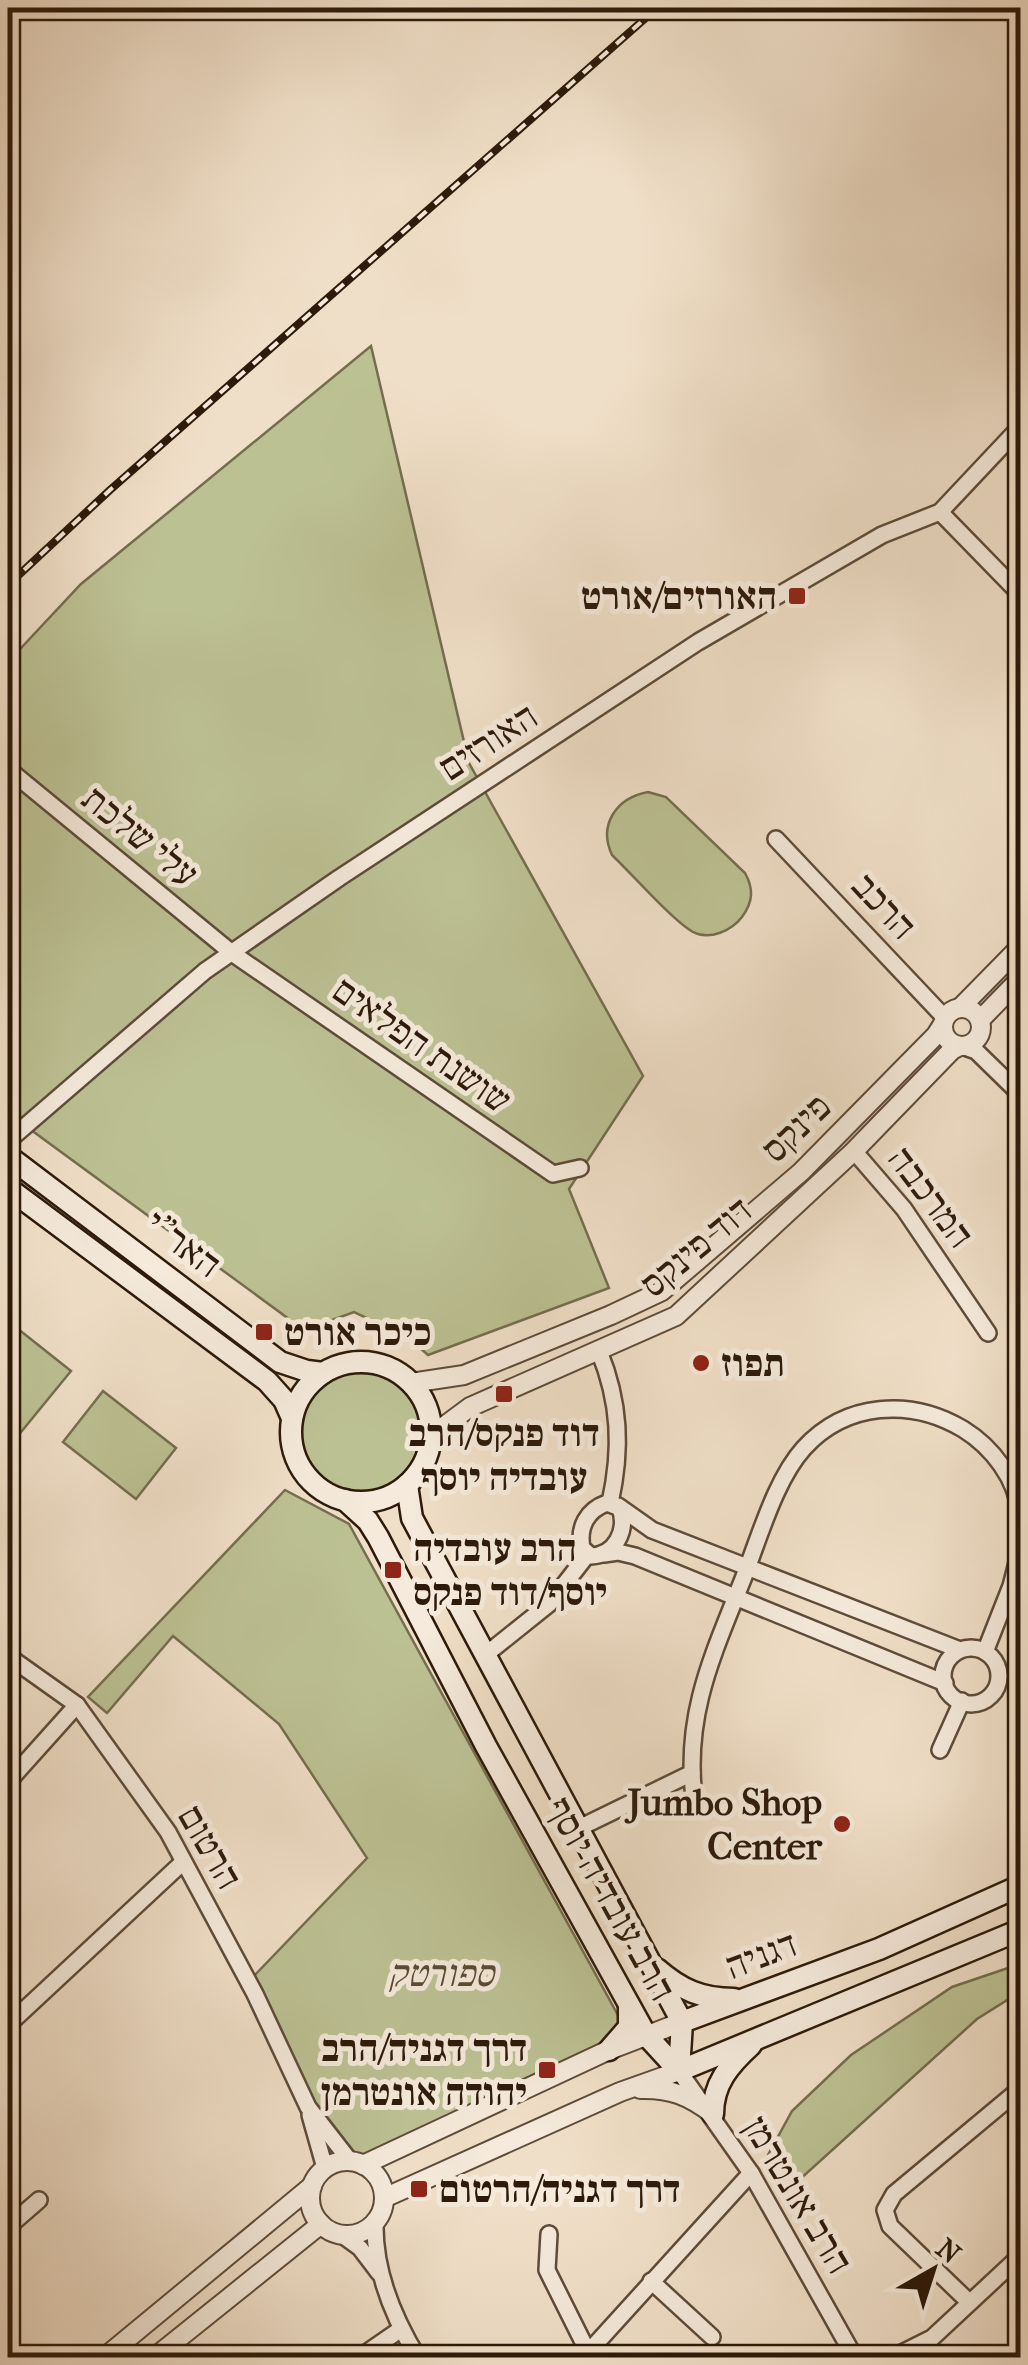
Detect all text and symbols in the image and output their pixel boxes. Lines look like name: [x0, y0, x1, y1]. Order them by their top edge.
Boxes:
place label: האורזים/אורט: [581, 574, 777, 619]
marker: האורזים/אורט: [786, 585, 808, 607]
street label: האורזים: [430, 694, 546, 790]
street label: עלי שלכת: [73, 776, 207, 896]
street label: הרכב: [842, 863, 926, 949]
street label: שושנת הפלאים: [324, 967, 520, 1123]
street label: פינקס: [752, 1084, 840, 1172]
street label: המרכבה: [878, 1137, 984, 1257]
street label: דוד פינקס: [631, 1187, 761, 1307]
street label: האר"י: [136, 1201, 230, 1287]
place label: כיכר אורט: [284, 1310, 432, 1355]
marker: כיכר אורט: [253, 1321, 275, 1343]
place label: תפוז: [721, 1341, 785, 1386]
marker: תפוז: [690, 1352, 712, 1374]
marker: דוד פנקס/הרב עובדיה יוסף: [493, 1383, 515, 1405]
place label: דוד פנקס/הרב עובדיה יוסף: [408, 1411, 600, 1500]
place label: הרב עובדיה יוסף/דוד פנקס: [413, 1526, 607, 1615]
marker: הרב עובדיה יוסף/דוד פנקס: [382, 1559, 404, 1581]
place label: Jumbo Shop Center: [624, 1780, 823, 1869]
street label: הרב עובדיה יוסף: [537, 1790, 685, 2008]
street label: הרטום: [168, 1797, 252, 1897]
marker: Jumbo Shop Center: [831, 1813, 853, 1835]
street label: דגניה: [719, 1921, 803, 1989]
park label: ספורטק: [388, 1951, 496, 1996]
place label: דרך דגניה/הרב יהודה אונטרמן: [321, 2026, 527, 2115]
marker: דרך דגניה/הרב יהודה אונטרמן: [536, 2059, 558, 2081]
street label: הרב אונטרמן: [734, 2108, 862, 2282]
place label: דרך דגניה/הרטום: [439, 2167, 680, 2212]
marker: דרך דגניה/הרטום: [408, 2178, 430, 2200]
north arrow: [883, 2220, 983, 2320]
text: N: [930, 2231, 968, 2271]

